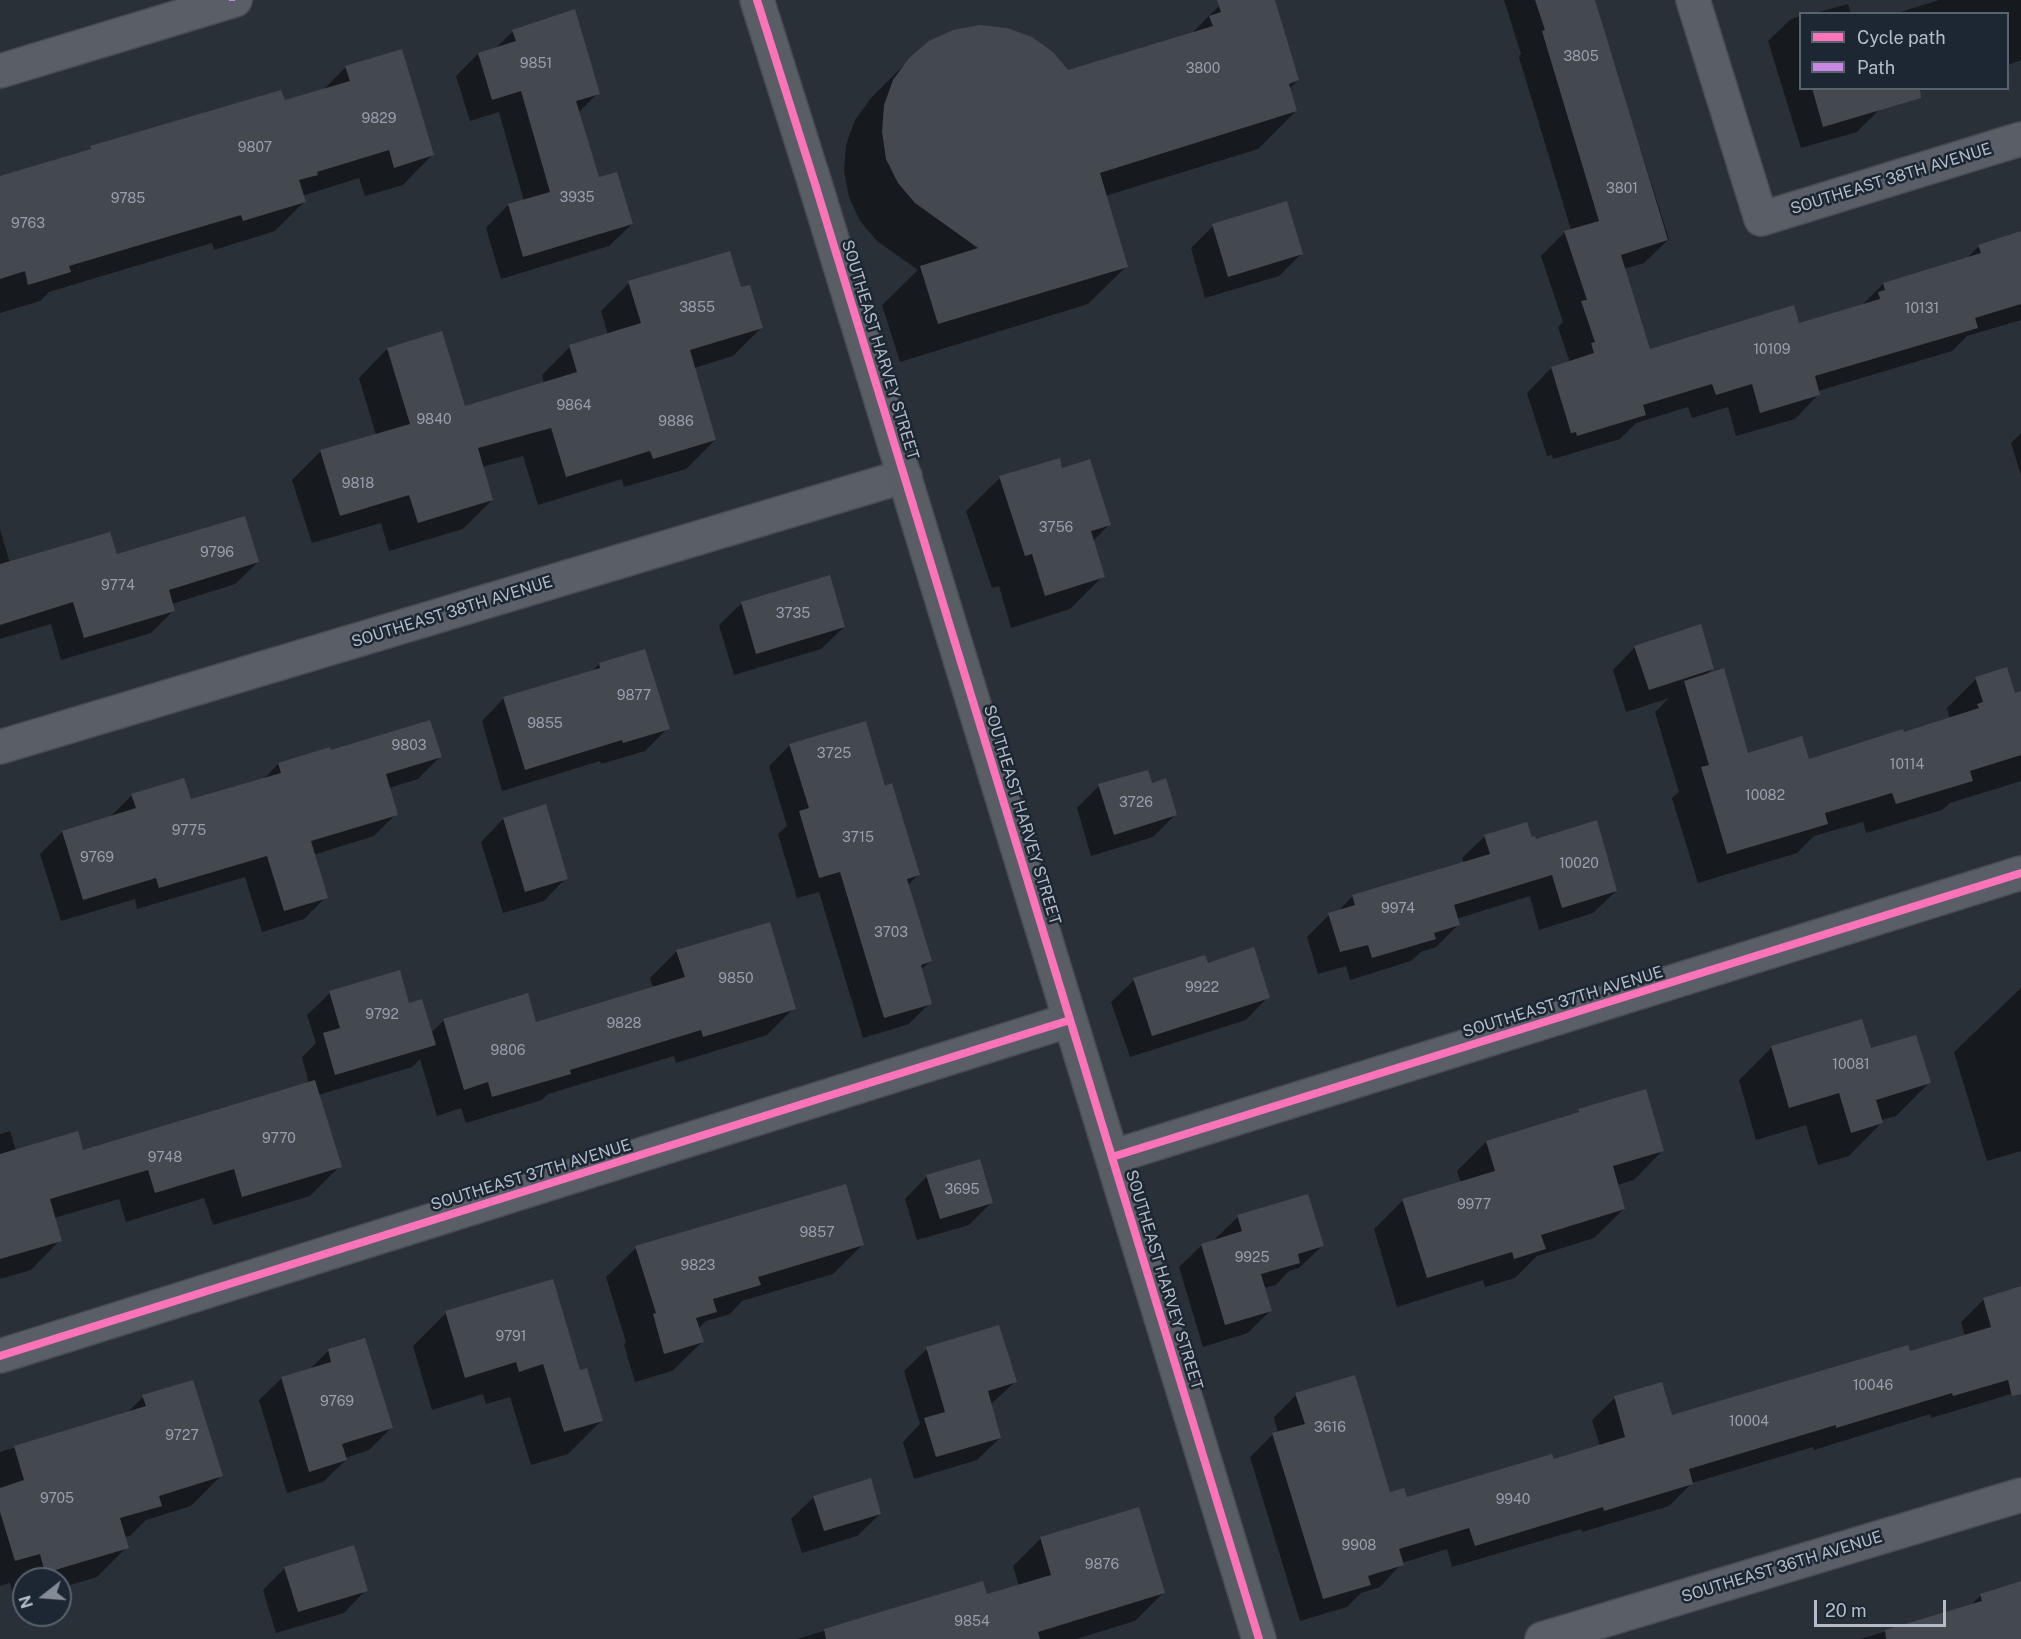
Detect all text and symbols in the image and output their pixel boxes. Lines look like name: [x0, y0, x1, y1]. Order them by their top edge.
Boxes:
legend: [1799, 12, 2009, 90]
text: Cycle path: [1857, 27, 1946, 48]
house number: 3805: [1563, 49, 1599, 65]
house number: 9851: [520, 56, 552, 72]
text: Path: [1857, 57, 1895, 78]
house number: 3800: [1186, 61, 1220, 77]
house number: 9829: [362, 111, 396, 127]
street label: SOUTHEAST 38TH AVENUE: [1788, 139, 1994, 219]
house number: 9807: [238, 140, 272, 156]
house number: 3801: [1606, 181, 1638, 197]
house number: 3935: [559, 190, 595, 206]
house number: 9785: [111, 191, 145, 207]
house number: 9763: [11, 216, 45, 232]
street label: SOUTHEAST HARVEY STREET: [837, 238, 923, 462]
house number: 3855: [679, 300, 715, 316]
house number: 10131: [1905, 301, 1939, 317]
house number: 10109: [1753, 342, 1791, 358]
house number: 9864: [556, 398, 592, 414]
house number: 9840: [416, 412, 452, 428]
house number: 9886: [658, 414, 694, 430]
house number: 9818: [342, 476, 374, 492]
house number: 3756: [1039, 520, 1073, 536]
house number: 9796: [200, 545, 234, 561]
street label: SOUTHEAST 38TH AVENUE: [349, 572, 555, 652]
house number: 9774: [101, 578, 135, 594]
house number: 3735: [776, 606, 810, 622]
house number: 9877: [617, 688, 651, 704]
street label: SOUTHEAST HARVEY STREET: [979, 703, 1065, 927]
house number: 9855: [527, 716, 563, 732]
house number: 9803: [392, 738, 426, 754]
house number: 3725: [817, 746, 851, 762]
house number: 10114: [1890, 757, 1924, 773]
house number: 10082: [1745, 788, 1785, 804]
house number: 3726: [1119, 795, 1153, 811]
house number: 9775: [172, 823, 206, 839]
house number: 3715: [842, 830, 874, 846]
house number: 9769: [80, 850, 114, 866]
house number: 10020: [1559, 856, 1599, 872]
house number: 9974: [1381, 901, 1415, 917]
house number: 3703: [874, 925, 908, 941]
street label: SOUTHEAST 37TH AVENUE: [1461, 962, 1665, 1042]
house number: 9850: [718, 971, 754, 987]
house number: 9922: [1185, 980, 1219, 996]
house number: 9792: [365, 1007, 399, 1023]
house number: 9828: [606, 1016, 642, 1032]
house number: 9806: [491, 1043, 525, 1059]
house number: 10081: [1832, 1057, 1870, 1073]
house number: 9770: [262, 1131, 296, 1147]
street label: SOUTHEAST 37TH AVENUE: [429, 1135, 633, 1215]
house number: 9748: [148, 1150, 182, 1166]
street label: SOUTHEAST HARVEY STREET: [1121, 1168, 1207, 1392]
house number: 3695: [944, 1182, 980, 1198]
house number: 9977: [1457, 1197, 1491, 1213]
house number: 9857: [799, 1225, 835, 1241]
house number: 9925: [1235, 1250, 1269, 1266]
house number: 9823: [681, 1258, 715, 1274]
house number: 9791: [495, 1329, 527, 1345]
house number: 10046: [1853, 1378, 1893, 1394]
house number: 9769: [320, 1394, 354, 1410]
house number: 10004: [1729, 1414, 1769, 1430]
house number: 3616: [1314, 1420, 1346, 1436]
house number: 9727: [165, 1428, 199, 1444]
house number: 9705: [40, 1491, 74, 1507]
house number: 9940: [1496, 1492, 1530, 1508]
street label: SOUTHEAST 36TH AVENUE: [1679, 1527, 1885, 1607]
house number: 9908: [1342, 1538, 1376, 1554]
house number: 9876: [1085, 1557, 1119, 1573]
north arrow: [12, 1567, 72, 1627]
scale bar: [1817, 1588, 1949, 1626]
text: N: [15, 1593, 37, 1611]
text: 20 m: [1825, 1600, 1867, 1621]
house number: 9854: [954, 1614, 990, 1630]

